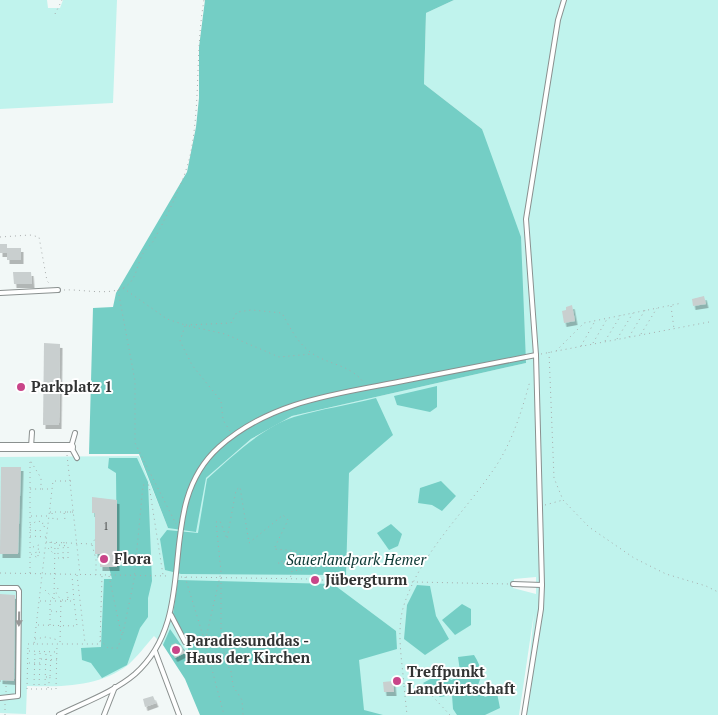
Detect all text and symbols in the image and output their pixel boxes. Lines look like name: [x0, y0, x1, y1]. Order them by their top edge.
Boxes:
place label: Parkplatz 1: [31, 376, 113, 396]
marker: Parkplatz 1: [15, 381, 27, 393]
house number: 1: [103, 518, 109, 533]
place label: Flora: [114, 548, 152, 568]
park label: Sauerlandpark Hemer: [286, 549, 427, 569]
marker: Flora: [98, 553, 110, 565]
place label: Jübergturm: [325, 569, 407, 589]
marker: Jübergturm: [309, 574, 321, 586]
one-way arrow: [15, 611, 23, 627]
place label: Paradiesunddas - Haus der Kirchen: [186, 630, 311, 667]
marker: Paradiesunddas - Haus der Kirchen: [170, 644, 182, 656]
place label: Treffpunkt Landwirtschaft: [407, 661, 515, 698]
marker: Treffpunkt Landwirtschaft: [391, 675, 403, 687]

